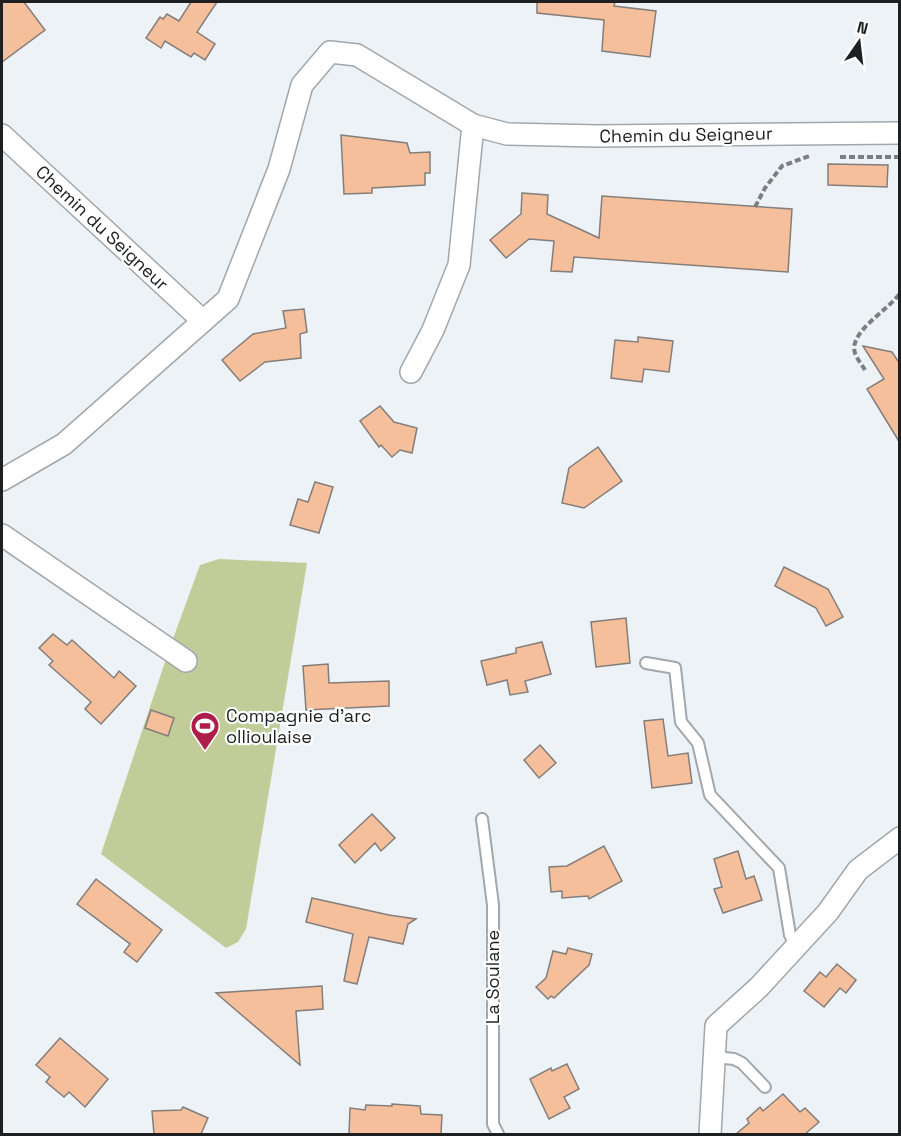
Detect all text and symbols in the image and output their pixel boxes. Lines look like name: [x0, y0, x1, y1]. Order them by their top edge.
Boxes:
north arrow: [829, 12, 889, 72]
text: N: [855, 16, 870, 39]
street label: Chemin du Seigneur: [599, 121, 773, 148]
street label: Chemin du Seigneur: [31, 160, 174, 295]
place label: Compagnie d'arc ollioulaise: [226, 704, 371, 748]
sports icon: Compagnie d'arc ollioulaise: [189, 710, 221, 752]
street label: La Soulane: [481, 930, 504, 1024]

